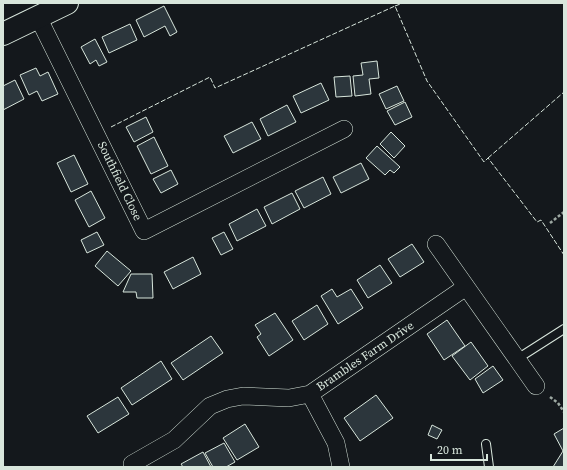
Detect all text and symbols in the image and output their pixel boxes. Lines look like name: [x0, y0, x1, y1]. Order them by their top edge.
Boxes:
street label: Southfield Close: [94, 139, 146, 223]
street label: Brambles Farm Drive: [313, 317, 417, 395]
scale bar: [431, 436, 487, 462]
text: 20 m: [437, 442, 463, 458]

